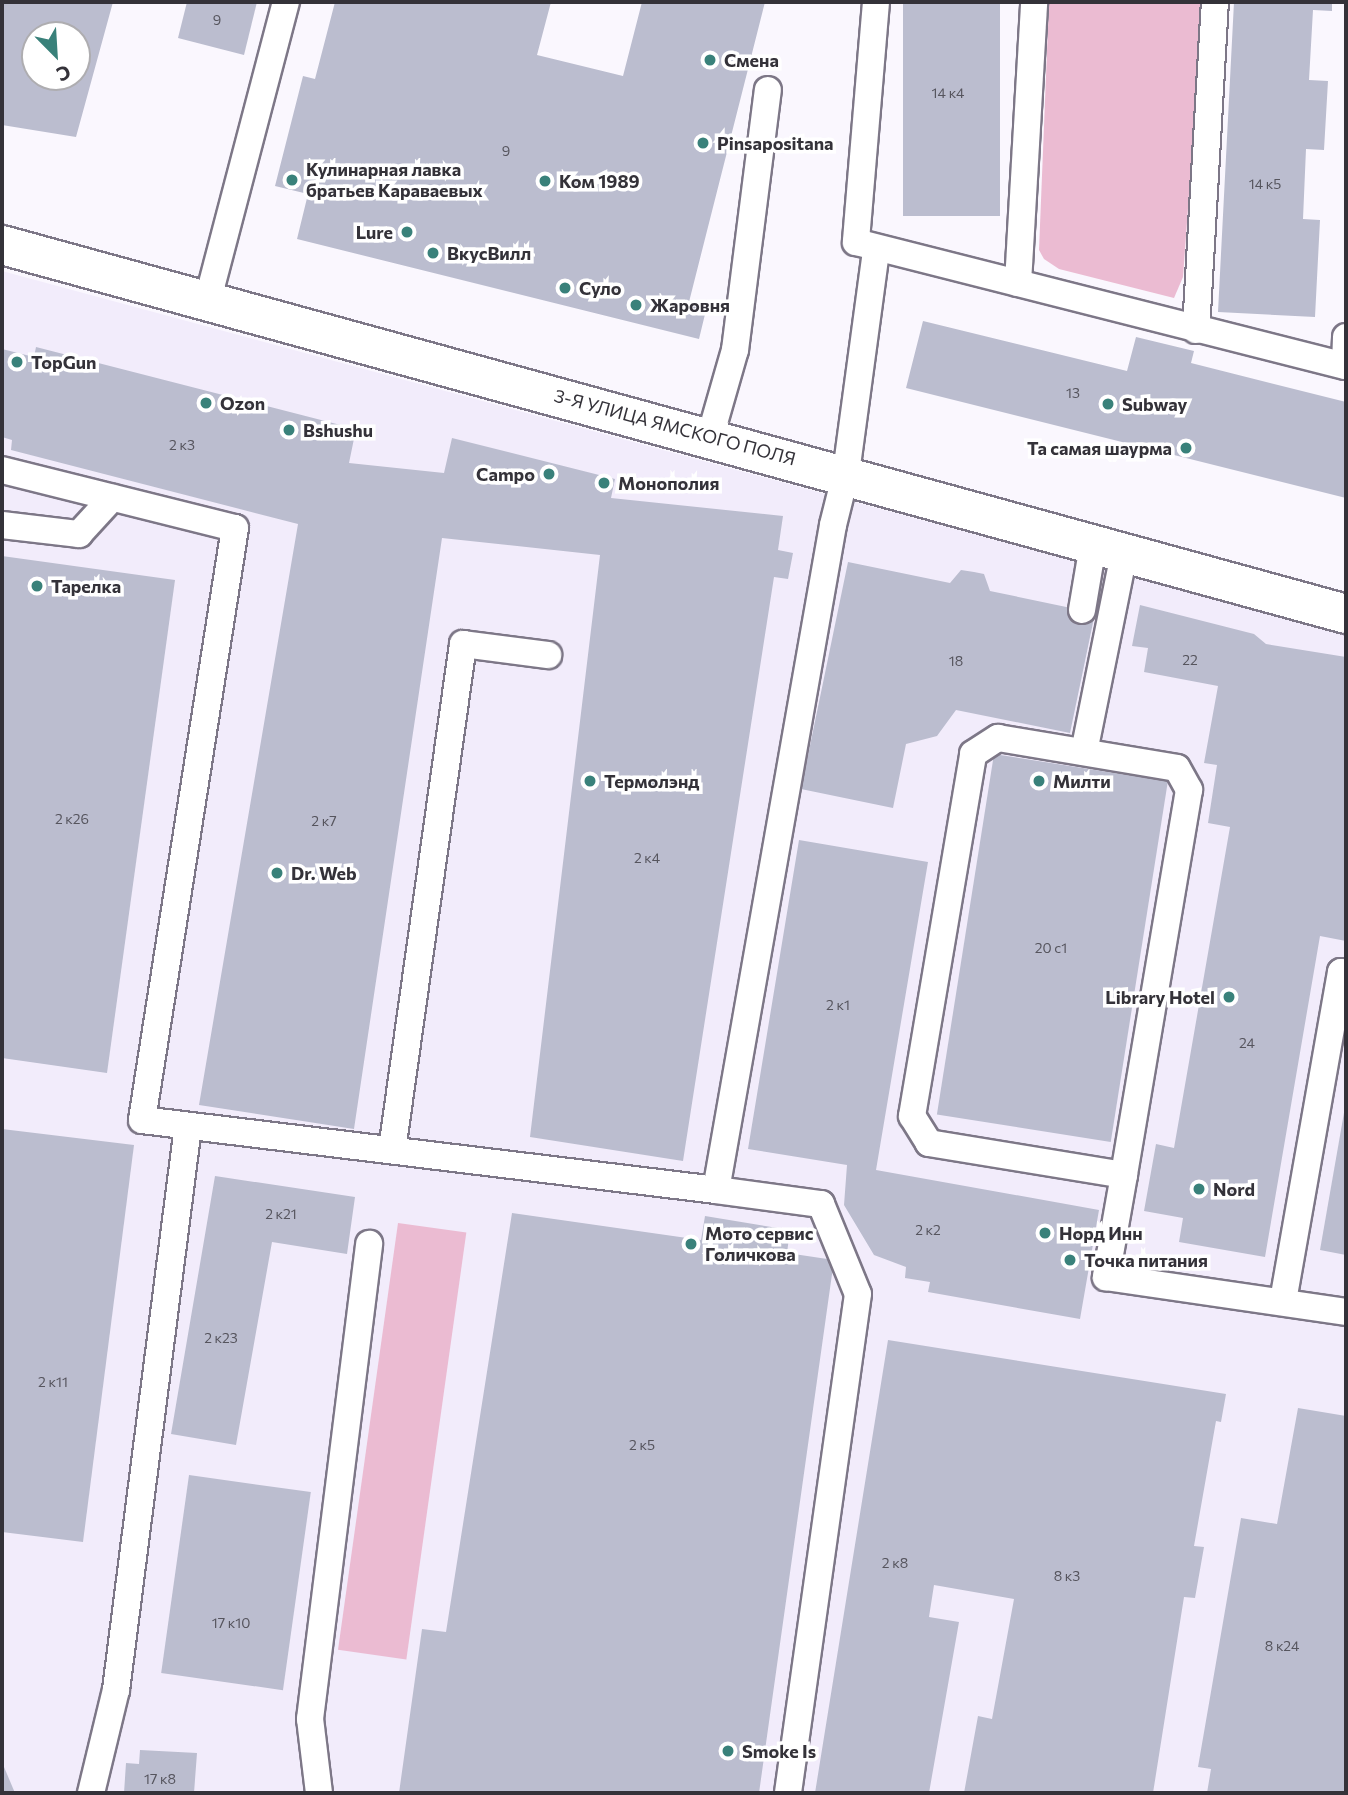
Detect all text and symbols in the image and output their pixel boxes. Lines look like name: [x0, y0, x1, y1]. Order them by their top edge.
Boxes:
house number: 9: [213, 12, 221, 28]
north arrow: [21, 21, 91, 91]
place label: Смена: [724, 49, 779, 71]
marker: Смена: [702, 52, 718, 68]
text: С: [53, 61, 75, 87]
house number: 14 к4: [932, 85, 964, 101]
place label: Pinsapositana: [717, 132, 834, 154]
marker: Pinsapositana: [695, 135, 711, 151]
house number: 9: [502, 143, 510, 159]
place label: Кулинарная лавка братьев Караваевых: [306, 159, 483, 202]
place label: Ком 1989: [559, 170, 640, 192]
marker: Кулинарная лавка братьев Караваевых: [284, 172, 300, 188]
marker: Ком 1989: [537, 173, 553, 189]
house number: 14 к5: [1249, 176, 1281, 192]
place label: Lure: [356, 221, 393, 243]
marker: Lure: [399, 224, 415, 240]
place label: ВкусВилл: [447, 242, 531, 264]
marker: ВкусВилл: [425, 245, 441, 261]
place label: Суло: [579, 277, 622, 299]
marker: Суло: [557, 280, 573, 296]
place label: Жаровня: [650, 294, 730, 316]
marker: Жаровня: [628, 297, 644, 313]
place label: TopGun: [31, 351, 97, 373]
marker: TopGun: [9, 354, 25, 370]
street label: 3-Я УЛИЦА ЯМСКОГО ПОЛЯ: [552, 384, 798, 470]
house number: 13: [1066, 385, 1080, 401]
place label: Ozon: [220, 392, 265, 414]
place label: Subway: [1122, 393, 1187, 415]
marker: Ozon: [198, 395, 214, 411]
marker: Subway: [1100, 396, 1116, 412]
place label: Bshushu: [303, 419, 373, 441]
marker: Bshushu: [281, 422, 297, 438]
house number: 2 к3: [169, 437, 195, 453]
place label: Та самая шаурма: [1027, 437, 1172, 459]
marker: Та самая шаурма: [1178, 440, 1194, 456]
place label: Campo: [476, 463, 535, 485]
marker: Campo: [541, 466, 557, 482]
place label: Монополия: [618, 472, 719, 494]
marker: Монополия: [596, 475, 612, 491]
place label: Тарелка: [51, 575, 121, 597]
marker: Тарелка: [29, 578, 45, 594]
house number: 22: [1182, 652, 1198, 668]
house number: 18: [949, 653, 963, 669]
place label: Термолэнд: [604, 770, 699, 792]
place label: Милти: [1053, 770, 1111, 792]
marker: Термолэнд: [582, 773, 598, 789]
marker: Милти: [1031, 773, 1047, 789]
house number: 2 к26: [55, 811, 89, 827]
house number: 2 к7: [311, 813, 337, 829]
house number: 2 к4: [634, 850, 660, 866]
place label: Dr. Web: [291, 862, 357, 884]
marker: Dr. Web: [269, 865, 285, 881]
house number: 20 с1: [1035, 940, 1067, 956]
place label: Library Hotel: [1105, 986, 1215, 1008]
marker: Library Hotel: [1221, 989, 1237, 1005]
house number: 2 к1: [826, 997, 850, 1013]
house number: 24: [1239, 1035, 1255, 1051]
place label: Nord: [1213, 1178, 1255, 1200]
marker: Nord: [1191, 1181, 1207, 1197]
house number: 2 к21: [265, 1206, 297, 1222]
house number: 2 к2: [915, 1222, 941, 1238]
place label: Норд Инн: [1059, 1222, 1143, 1244]
place label: Мото сервис Голичкова: [705, 1223, 814, 1266]
marker: Норд Инн: [1037, 1225, 1053, 1241]
marker: Мото сервис Голичкова: [683, 1236, 699, 1252]
place label: Точка питания: [1084, 1249, 1208, 1271]
marker: Точка питания: [1062, 1252, 1078, 1268]
house number: 2 к23: [204, 1330, 238, 1346]
house number: 2 к11: [38, 1374, 68, 1390]
house number: 2 к5: [629, 1437, 655, 1453]
house number: 2 к8: [882, 1555, 908, 1571]
house number: 8 к3: [1054, 1568, 1080, 1584]
house number: 17 к10: [212, 1615, 250, 1631]
house number: 8 к24: [1265, 1638, 1299, 1654]
place label: Smoke Is: [742, 1740, 816, 1762]
marker: Smoke Is: [720, 1743, 736, 1759]
house number: 17 к8: [144, 1771, 176, 1787]

